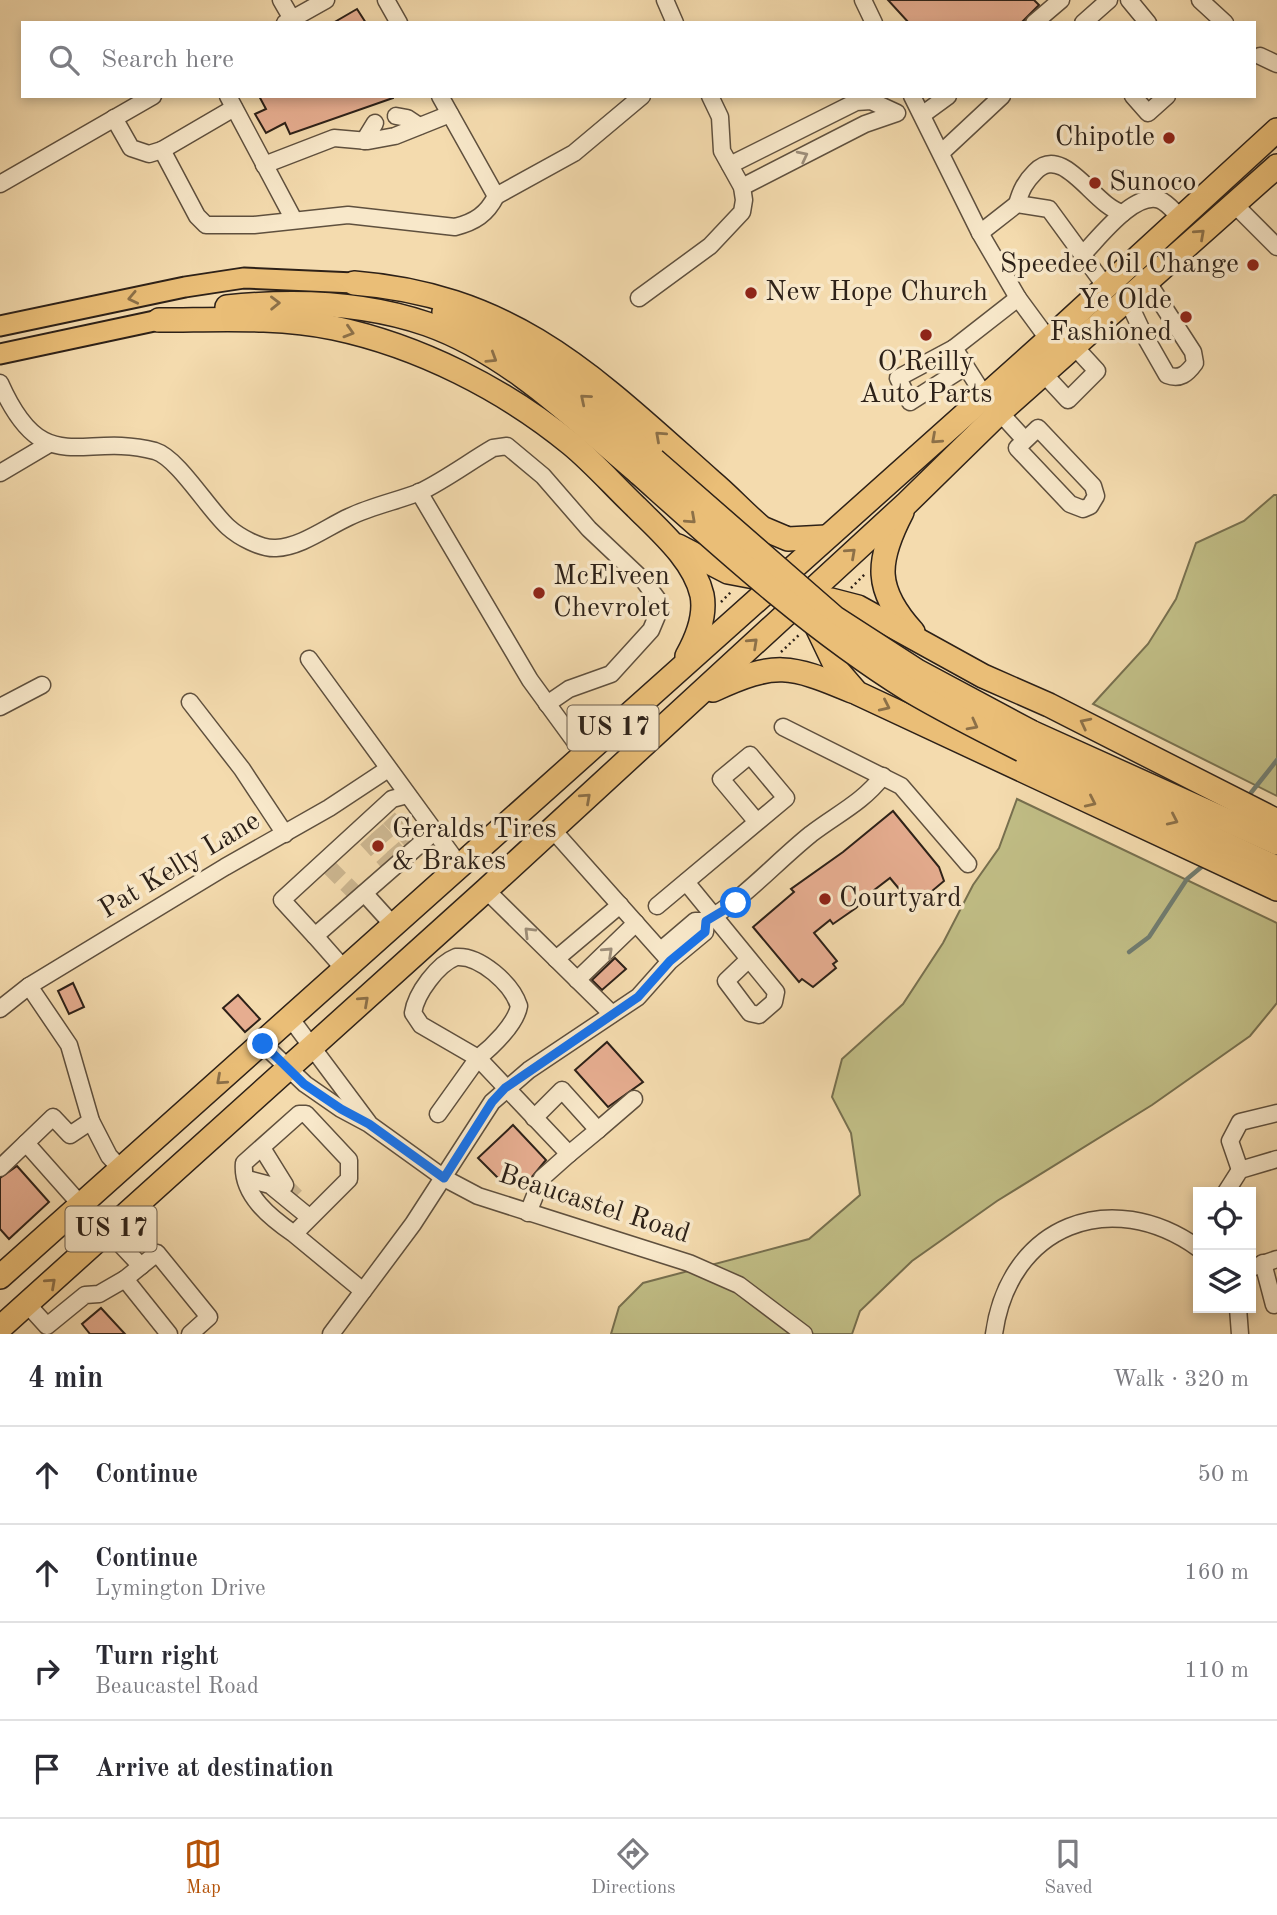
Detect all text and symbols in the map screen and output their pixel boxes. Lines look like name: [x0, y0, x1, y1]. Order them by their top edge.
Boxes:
search box: [21, 21, 1256, 98]
icon: search: [45, 41, 83, 79]
text: Search here: [101, 47, 234, 73]
place label: Chipotle: [1055, 124, 1155, 152]
marker: Chipotle: [1161, 130, 1177, 146]
one-way arrow: [795, 150, 808, 164]
place label: Sunoco: [1109, 169, 1196, 197]
marker: Sunoco: [1087, 175, 1103, 191]
one-way arrow: [1192, 230, 1205, 242]
place label: Speedee Oil Change: [1000, 251, 1239, 279]
marker: Speedee Oil Change: [1245, 257, 1261, 273]
place label: New Hope Church: [765, 279, 988, 307]
marker: New Hope Church: [743, 285, 759, 301]
place label: Ye Olde Fashioned: [1050, 287, 1172, 347]
one-way arrow: [127, 290, 139, 304]
one-way arrow: [269, 296, 280, 311]
marker: Ye Olde Fashioned: [1178, 309, 1194, 325]
one-way arrow: [342, 324, 354, 339]
marker: O'Reilly Auto Parts: [918, 327, 934, 343]
one-way arrow: [484, 349, 497, 362]
place label: O'Reilly Auto Parts: [860, 349, 992, 409]
one-way arrow: [580, 395, 593, 407]
one-way arrow: [931, 431, 944, 443]
one-way arrow: [656, 432, 669, 444]
one-way arrow: [683, 511, 696, 523]
one-way arrow: [843, 548, 856, 561]
place label: McElveen Chevrolet: [553, 563, 670, 623]
marker: McElveen Chevrolet: [531, 585, 547, 601]
one-way arrow: [745, 639, 758, 652]
one-way arrow: [878, 698, 890, 712]
road number: US 17: [568, 706, 658, 750]
one-way arrow: [966, 716, 978, 730]
one-way arrow: [1080, 718, 1092, 732]
one-way arrow: [578, 793, 591, 806]
one-way arrow: [1084, 794, 1096, 808]
street label: Pat Kelly Lane: [95, 807, 265, 925]
one-way arrow: [1166, 812, 1178, 826]
place label: Geralds Tires & Brakes: [392, 816, 557, 876]
marker: Geralds Tires & Brakes: [370, 838, 386, 854]
place label: Courtyard: [839, 885, 962, 913]
route start: [720, 887, 751, 918]
marker: Courtyard: [817, 891, 833, 907]
one-way arrow: [524, 928, 537, 941]
one-way arrow: [600, 948, 613, 961]
one-way arrow: [356, 996, 369, 1009]
route end: [247, 1028, 278, 1059]
one-way arrow: [217, 1072, 230, 1085]
street label: Beaucastel Road: [495, 1161, 693, 1249]
map controls: [1193, 1187, 1256, 1313]
button: locate: [1193, 1187, 1256, 1250]
road number: US 17: [66, 1206, 156, 1252]
button: layers: [1193, 1250, 1256, 1313]
one-way arrow: [43, 1278, 56, 1291]
text: 4 min: [28, 1364, 103, 1394]
text: Walk · 320 m: [1113, 1368, 1249, 1391]
icon: ahead: [28, 1456, 66, 1494]
text: Continue: [95, 1462, 198, 1488]
text: 50 m: [1198, 1463, 1249, 1486]
text: Continue: [95, 1546, 198, 1572]
icon: ahead: [28, 1554, 66, 1592]
text: 160 m: [1184, 1561, 1249, 1584]
text: Lymington Drive: [95, 1577, 265, 1600]
text: Turn right: [95, 1644, 218, 1670]
icon: right: [28, 1652, 66, 1690]
text: 110 m: [1184, 1659, 1249, 1682]
text: Beaucastel Road: [95, 1675, 259, 1698]
icon: arrive: [28, 1750, 66, 1788]
text: Arrive at destination: [95, 1756, 334, 1782]
tab: Map: [184, 1835, 222, 1900]
tab: Directions: [591, 1835, 676, 1900]
tab: Saved: [1044, 1835, 1093, 1900]

